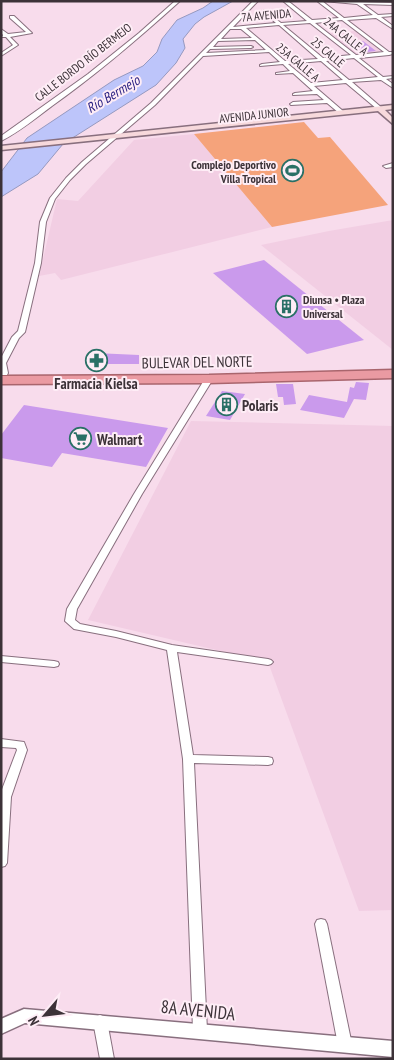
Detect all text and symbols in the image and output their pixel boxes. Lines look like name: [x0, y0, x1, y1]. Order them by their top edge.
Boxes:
street label: 7A AVENIDA: [241, 5, 292, 25]
street label: 24A CALLE A: [321, 14, 371, 59]
street label: CALLE BORDO RÍO BERMEJO: [32, 19, 135, 104]
street label: 25 CALLE: [308, 34, 348, 70]
street label: 25A CALLE A: [273, 39, 323, 85]
water label: Río Bermejo: [83, 71, 144, 117]
street label: AVENIDA JUNIOR: [219, 104, 290, 126]
place label: Complejo Deportivo Villa Tropical: [191, 157, 277, 186]
sports icon: Complejo Deportivo Villa Tropical: [280, 159, 304, 183]
place label: Diunsa • Plaza Universal: [303, 292, 365, 321]
building icon: Diunsa • Plaza Universal: [275, 294, 299, 318]
pharmacy icon: Farmacia Kielsa: [84, 348, 108, 372]
street label: BULEVAR DEL NORTE: [142, 352, 252, 372]
place label: Farmacia Kielsa: [54, 374, 138, 393]
building icon: Polaris: [214, 393, 238, 417]
place label: Polaris: [242, 396, 278, 415]
supermarket icon: Walmart: [69, 427, 93, 451]
place label: Walmart: [96, 430, 143, 449]
north arrow: [20, 990, 70, 1040]
street label: 8A AVENIDA: [160, 995, 237, 1025]
text: N: [24, 1014, 43, 1029]

